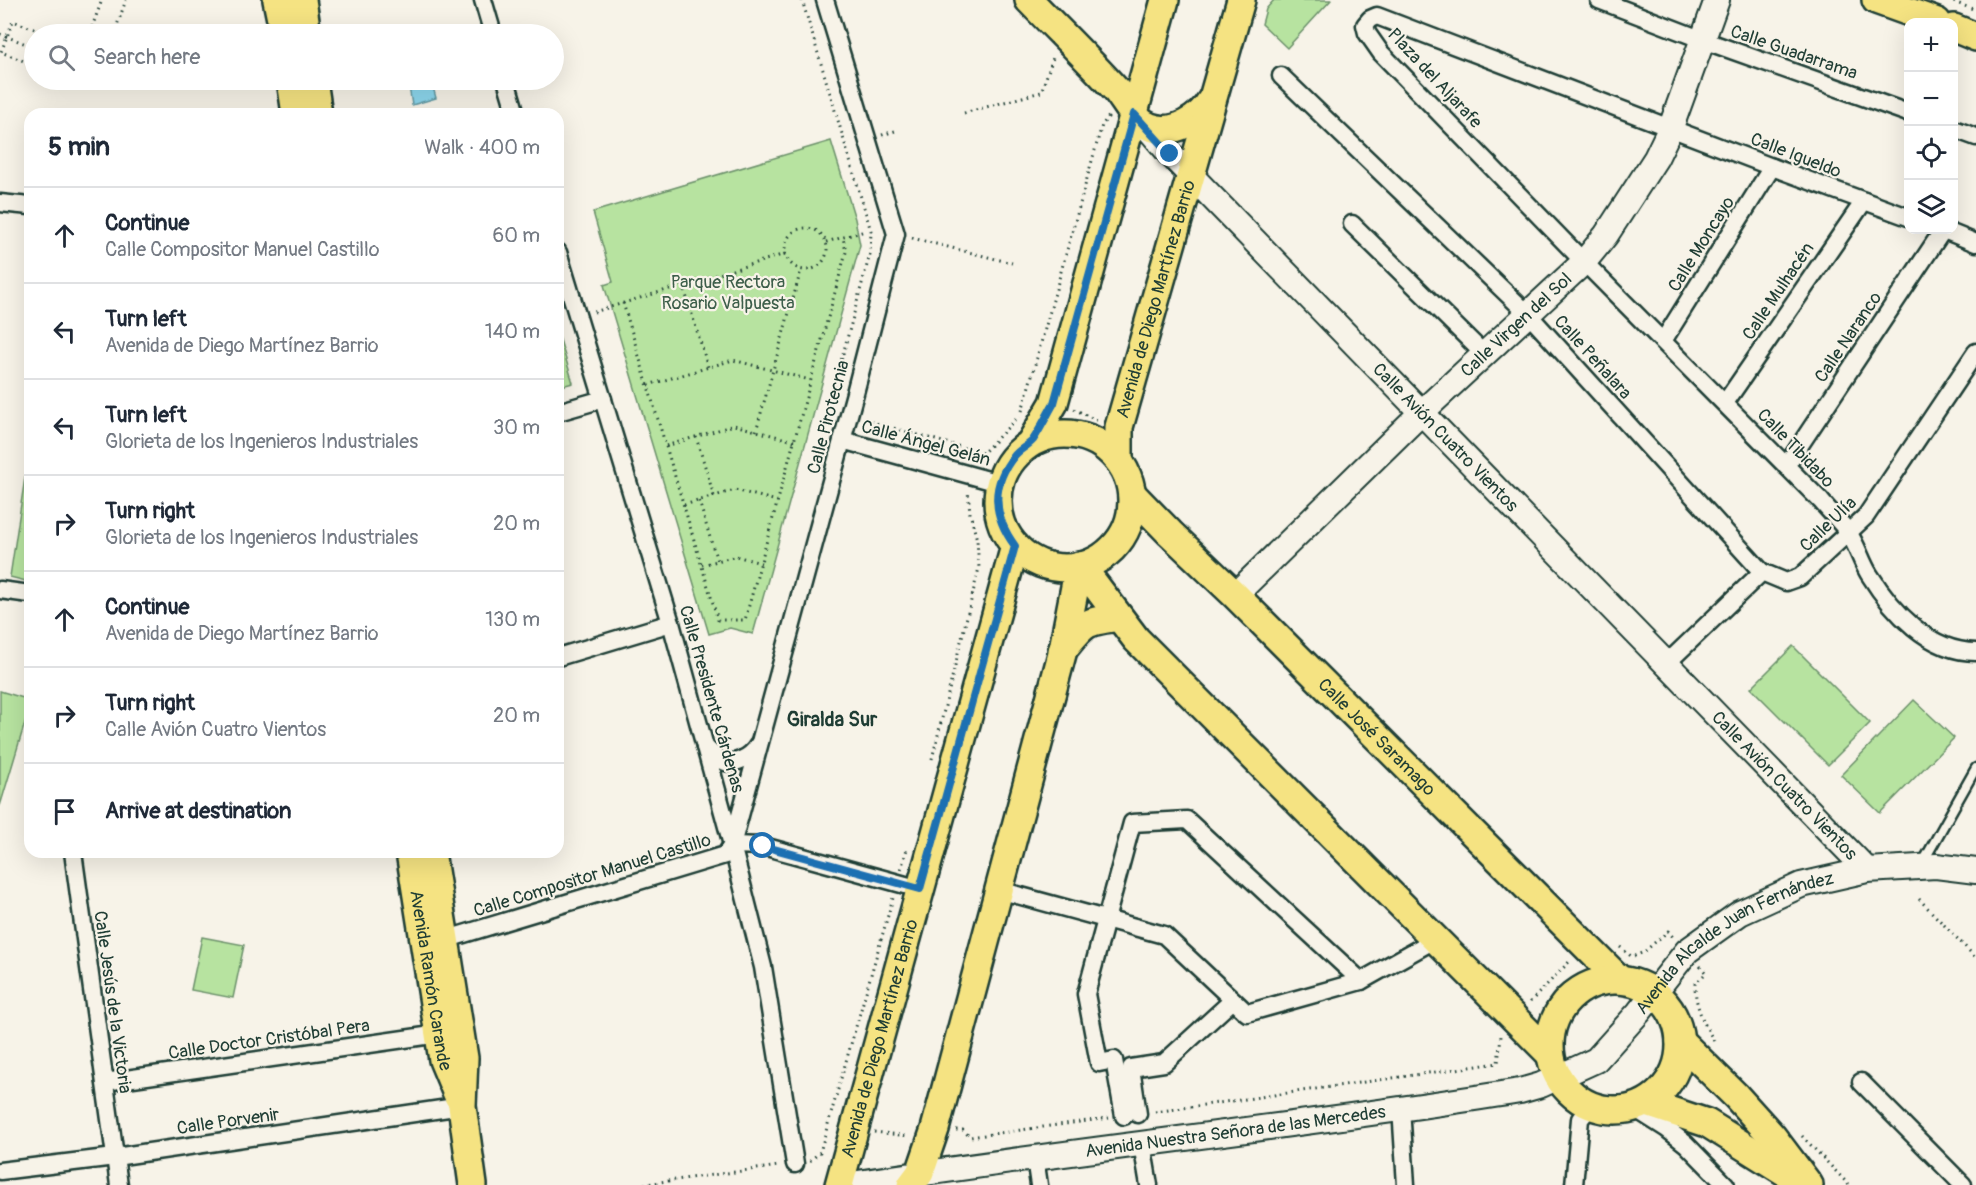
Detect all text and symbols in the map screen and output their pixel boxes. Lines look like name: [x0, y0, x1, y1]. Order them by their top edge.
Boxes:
map controls: [1904, 18, 1958, 234]
button: +: [1904, 18, 1958, 72]
street label: Calle Guadarrama: [1727, 20, 1860, 85]
street label: Plaza del Aljarafe: [1382, 23, 1487, 133]
search box: [24, 24, 564, 90]
icon: search: [45, 41, 78, 74]
text: Search here: [93, 43, 200, 71]
button: −: [1904, 72, 1958, 126]
button: locate: [1904, 126, 1958, 180]
street label: Calle Igueldo: [1747, 128, 1845, 183]
text: 5 min: [48, 131, 110, 163]
text: Walk · 400 m: [424, 135, 540, 160]
route end: [1156, 140, 1182, 166]
street label: Avenida de Diego Martínez Barrio: [1111, 177, 1201, 421]
button: layers: [1904, 180, 1958, 234]
street label: Calle Moncayo: [1663, 192, 1740, 296]
text: Continue: [105, 209, 189, 237]
icon: ahead: [48, 219, 81, 252]
text: 60 m: [493, 223, 540, 248]
text: Calle Compositor Manuel Castillo: [105, 237, 379, 262]
street label: Calle Mulhacén: [1737, 238, 1819, 344]
street label: Calle Virgen del Sol: [1456, 268, 1577, 382]
park label: Parque Rectora Rosario Valpuesta: [661, 271, 795, 315]
street label: Calle Naranco: [1810, 287, 1887, 387]
text: Turn left: [105, 305, 187, 333]
street label: Calle Peñalara: [1549, 310, 1637, 404]
icon: left: [48, 315, 81, 348]
text: 140 m: [485, 319, 540, 344]
text: Avenida de Diego Martínez Barrio: [105, 333, 379, 358]
street label: Calle Pirotecnia: [802, 358, 855, 476]
street label: Calle Avión Cuatro Vientos: [1368, 358, 1523, 517]
text: Turn left: [105, 401, 187, 429]
street label: Calle Tibidabo: [1752, 404, 1839, 493]
icon: left: [48, 411, 81, 444]
text: 30 m: [493, 415, 540, 440]
street label: Calle Ángel Gelán: [859, 415, 993, 472]
text: Glorieta de los Ingenieros Industriales: [105, 429, 418, 454]
street label: Calle Ulía: [1795, 492, 1862, 557]
text: Turn right: [105, 497, 195, 525]
icon: right: [48, 507, 81, 540]
text: 20 m: [493, 511, 540, 536]
text: Glorieta de los Ingenieros Industriales: [105, 525, 418, 550]
text: Continue: [105, 593, 189, 621]
icon: ahead: [48, 603, 81, 636]
street label: Calle Presidente Cárdenas: [674, 603, 749, 795]
text: 130 m: [485, 607, 540, 632]
text: Avenida de Diego Martínez Barrio: [105, 621, 379, 646]
street label: Calle José Saramago: [1313, 673, 1441, 801]
text: Turn right: [105, 689, 195, 717]
icon: right: [48, 699, 81, 732]
text: 20 m: [493, 703, 540, 728]
street label: Calle Avión Cuatro Vientos: [1707, 706, 1862, 865]
district label: Giralda Sur: [787, 707, 878, 732]
text: Calle Avión Cuatro Vientos: [105, 717, 326, 742]
icon: arrive: [48, 795, 81, 828]
text: Arrive at destination: [105, 797, 291, 825]
street label: Calle Compositor Manuel Castillo: [471, 828, 714, 923]
route start: [749, 832, 775, 858]
street label: Avenida Alcalde Juan Fernández: [1631, 867, 1836, 1019]
street label: Avenida Ramón Carande: [404, 889, 457, 1075]
street label: Calle Jesús de la Victoria: [88, 909, 137, 1095]
street label: Avenida de Diego Martínez Barrio: [836, 916, 924, 1160]
street label: Calle Doctor Cristóbal Pera: [167, 1014, 371, 1065]
street label: Avenida Nuestra Señora de las Mercedes: [1084, 1100, 1387, 1163]
street label: Calle Porvenir: [175, 1103, 281, 1140]

